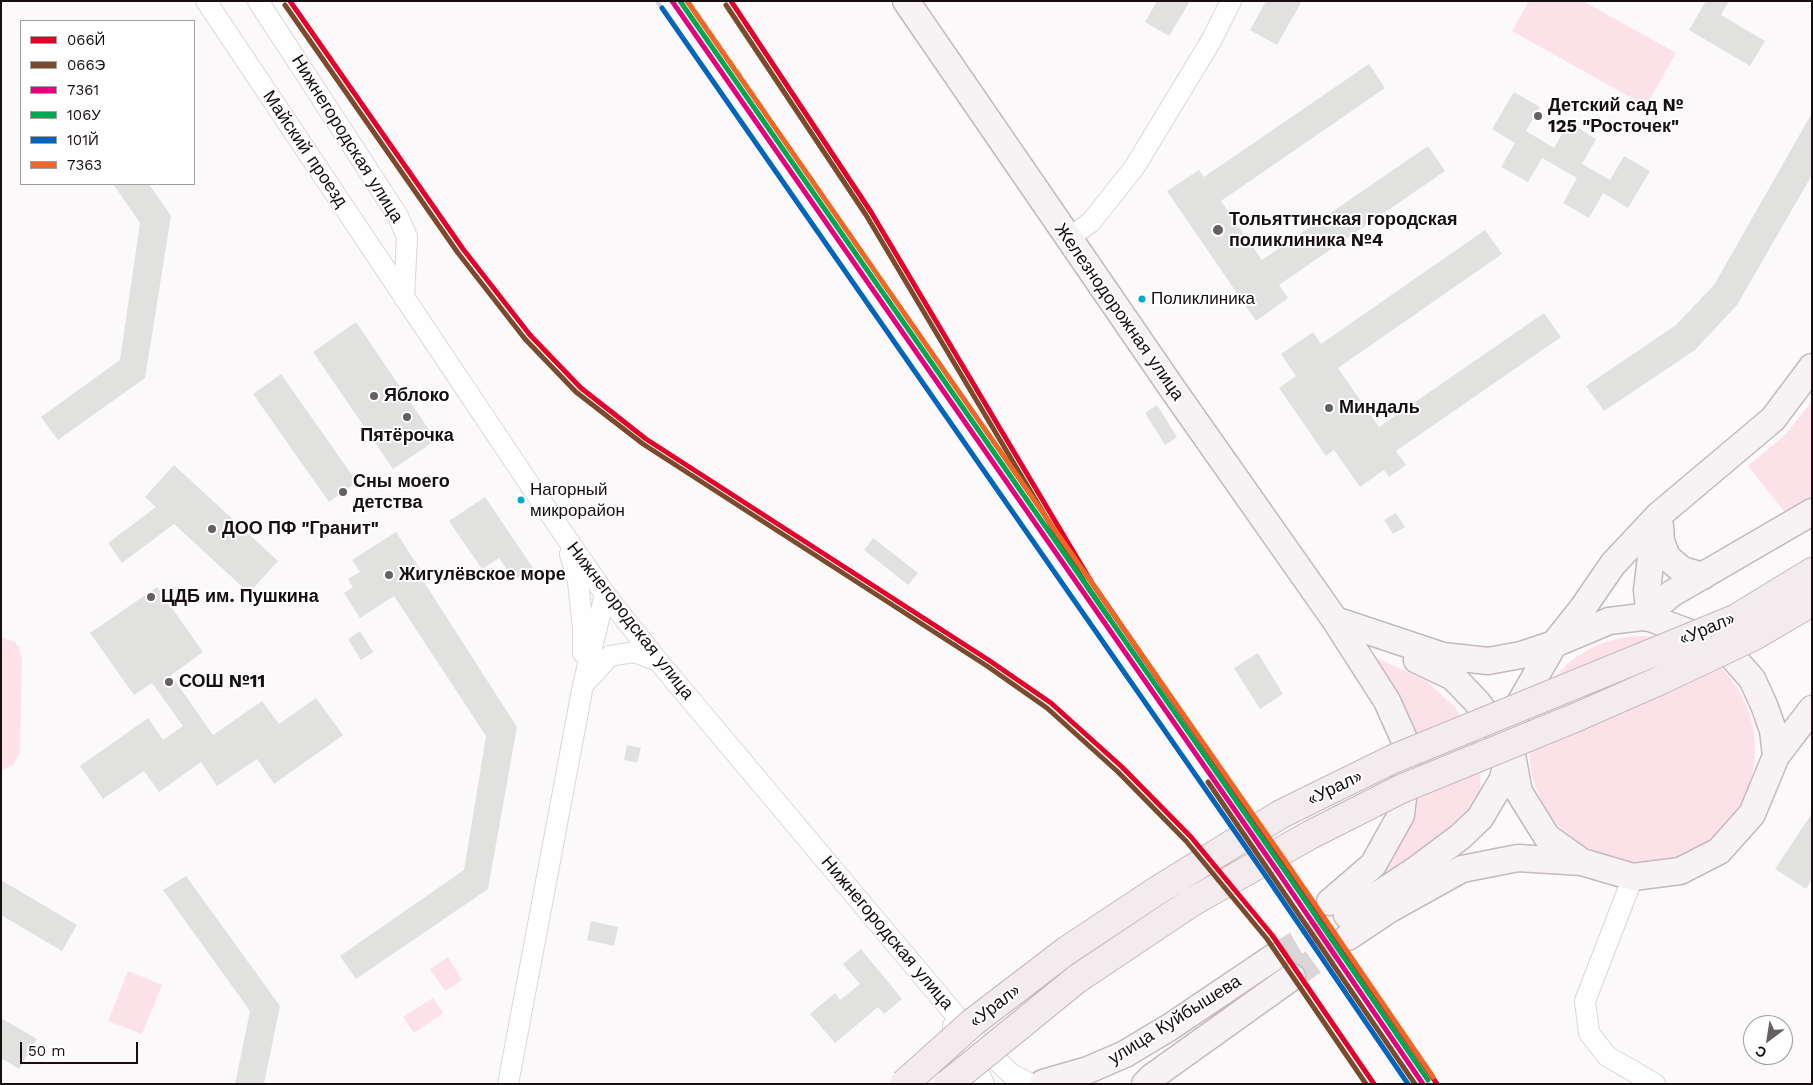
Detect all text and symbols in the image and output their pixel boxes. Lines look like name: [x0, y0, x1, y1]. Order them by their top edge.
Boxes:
legend: [20, 20, 195, 185]
text: 066Й: [67, 31, 105, 49]
street label: Нижнегородская улица: [286, 51, 408, 227]
text: 066Э: [67, 56, 105, 74]
text: 7361: [67, 81, 99, 99]
street label: Майский проезд: [258, 87, 352, 211]
place label: Детский сад № 125 "Росточек": [1548, 95, 1683, 138]
text: 106У: [67, 106, 101, 124]
marker: Детский сад № 125 "Росточек": [1532, 110, 1544, 122]
text: 101Й: [67, 131, 99, 149]
text: 7363: [67, 156, 102, 174]
place label: Тольяттинская городская поликлиника №4: [1229, 209, 1457, 252]
street label: Железнодорожная улица: [1050, 219, 1188, 405]
marker: Тольяттинская городская поликлиника №4: [1211, 223, 1225, 237]
place label: Поликлиника: [1151, 289, 1255, 309]
marker: Поликлиника: [1137, 294, 1147, 304]
place label: Яблоко: [384, 385, 450, 407]
marker: Яблоко: [368, 390, 380, 402]
place label: Миндаль: [1339, 397, 1420, 419]
marker: Миндаль: [1323, 402, 1335, 414]
marker: Пятёрочка: [401, 411, 413, 423]
place label: Пятёрочка: [360, 425, 454, 447]
place label: Сны моего детства: [353, 471, 450, 514]
place label: Нагорный микрорайон: [530, 480, 625, 520]
marker: Сны моего детства: [337, 486, 349, 498]
marker: Нагорный микрорайон: [516, 495, 526, 505]
place label: ДОО ПФ "Гранит": [222, 518, 379, 540]
marker: ДОО ПФ "Гранит": [206, 523, 218, 535]
street label: Нижнегородская улица: [562, 538, 698, 704]
place label: Жигулёвское море: [399, 564, 566, 586]
marker: Жигулёвское море: [383, 569, 395, 581]
place label: ЦДБ им. Пушкина: [161, 586, 319, 608]
marker: ЦДБ им. Пушкина: [145, 591, 157, 603]
street label: «Урал»: [1676, 608, 1738, 650]
place label: СОШ №11: [179, 671, 265, 693]
marker: СОШ №11: [163, 676, 175, 688]
street label: «Урал»: [1304, 765, 1366, 811]
street label: Нижнегородская улица: [816, 852, 958, 1014]
street label: улица Куйбышева: [1105, 971, 1245, 1069]
street label: «Урал»: [965, 979, 1025, 1033]
north arrow: [1743, 1015, 1793, 1065]
scale bar: [22, 1032, 140, 1064]
text: 50 m: [28, 1042, 65, 1060]
text: С: [1752, 1043, 1769, 1061]

